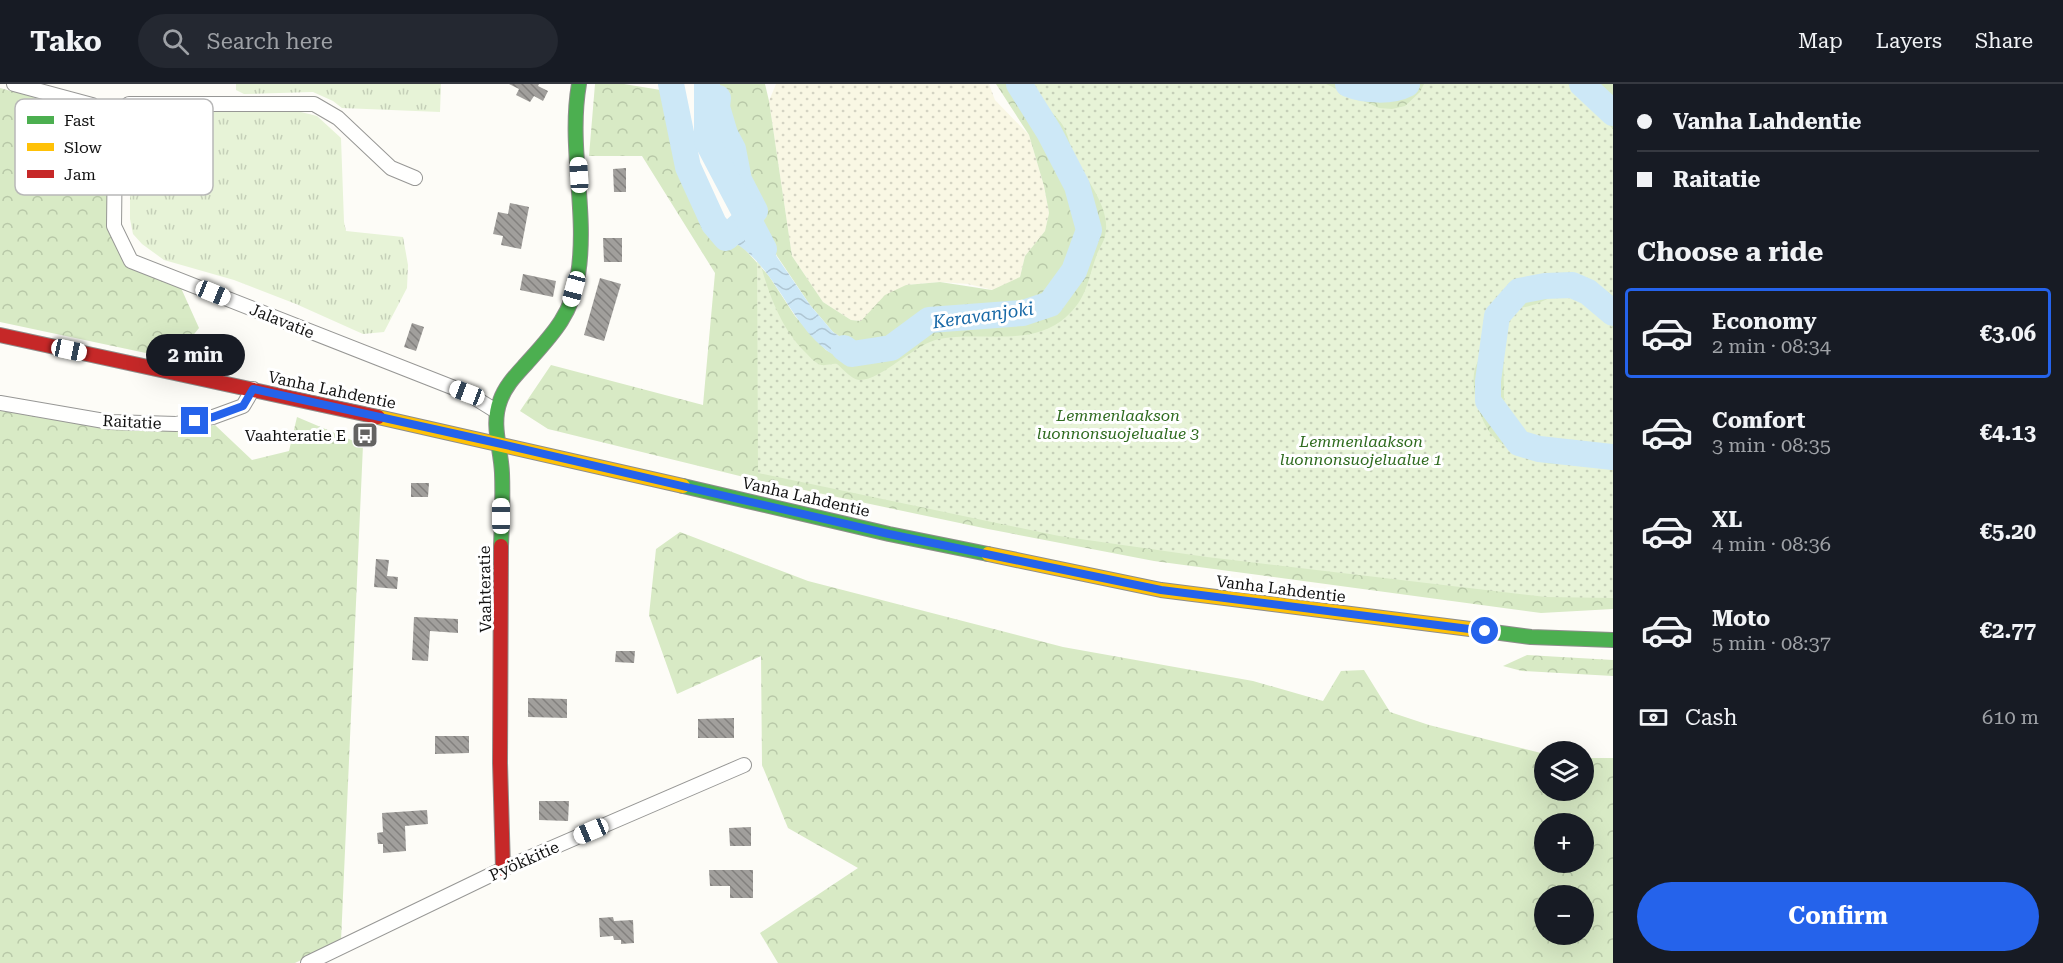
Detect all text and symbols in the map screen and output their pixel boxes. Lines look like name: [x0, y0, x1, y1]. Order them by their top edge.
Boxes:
search box: [138, 14, 558, 68]
text: Tako: [30, 25, 102, 58]
icon: search: [159, 25, 192, 58]
text: Search here: [207, 29, 333, 54]
text: Map: [1798, 29, 1843, 53]
text: Layers: [1876, 29, 1942, 53]
text: Share: [1975, 29, 2033, 53]
legend: [15, 99, 213, 195]
text: Vanha Lahdentie: [1673, 109, 1862, 134]
text: Fast: [64, 111, 95, 130]
text: Slow: [64, 138, 102, 157]
car: [569, 157, 589, 193]
text: Jam: [64, 165, 96, 184]
text: Raitatie: [1673, 167, 1760, 192]
text: Choose a ride: [1637, 236, 1823, 268]
car: [561, 269, 587, 309]
car: [193, 278, 233, 308]
water label: Keravanjoki: [930, 297, 1035, 333]
street label: Jalavatie: [247, 299, 317, 343]
icon: car: [1640, 306, 1694, 360]
text: Economy: [1712, 309, 1816, 334]
text: €3.06: [1980, 321, 2036, 346]
callout: 2 min: [146, 334, 244, 376]
text: 2 min · 08:34: [1712, 334, 1831, 358]
car: [50, 337, 88, 363]
text: 2 min: [168, 343, 223, 367]
street label: Vanha Lahdentie: [266, 367, 398, 413]
car: [447, 378, 487, 408]
icon: car: [1640, 405, 1694, 459]
park label: Lemmenlaakson luonnonsuojelualue 3: [1037, 406, 1199, 443]
route end: [181, 407, 208, 434]
text: Comfort: [1712, 408, 1805, 433]
street label: Raitatie: [102, 411, 162, 433]
bus stop icon: Vaahteratie E: [350, 420, 380, 450]
text: €4.13: [1980, 420, 2036, 445]
place label: Vaahteratie E: [245, 426, 346, 445]
park label: Lemmenlaakson luonnonsuojelualue 1: [1280, 432, 1442, 469]
text: 3 min · 08:35: [1712, 433, 1831, 457]
street label: Vanha Lahdentie: [740, 473, 872, 521]
car: [492, 498, 510, 534]
icon: car: [1640, 504, 1694, 558]
text: XL: [1712, 507, 1742, 532]
text: €5.20: [1980, 519, 2036, 544]
text: 4 min · 08:36: [1712, 532, 1831, 556]
street label: Vaahteratie: [475, 545, 495, 633]
street label: Vanha Lahdentie: [1215, 572, 1347, 606]
icon: car: [1640, 603, 1694, 657]
text: Moto: [1712, 606, 1770, 631]
route start: [1471, 617, 1498, 644]
text: €2.77: [1980, 618, 2036, 643]
text: 5 min · 08:37: [1712, 631, 1831, 655]
icon: cash: [1637, 701, 1670, 734]
text: Cash: [1685, 705, 1737, 730]
text: 610 m: [1982, 705, 2039, 729]
map controls: [1534, 741, 1594, 945]
button: layers: [1534, 741, 1594, 801]
button: +: [1534, 813, 1594, 873]
car: [571, 816, 611, 846]
street label: Pyökkitie: [486, 837, 562, 885]
button: Confirm: [1637, 882, 2039, 951]
button: −: [1534, 885, 1594, 945]

